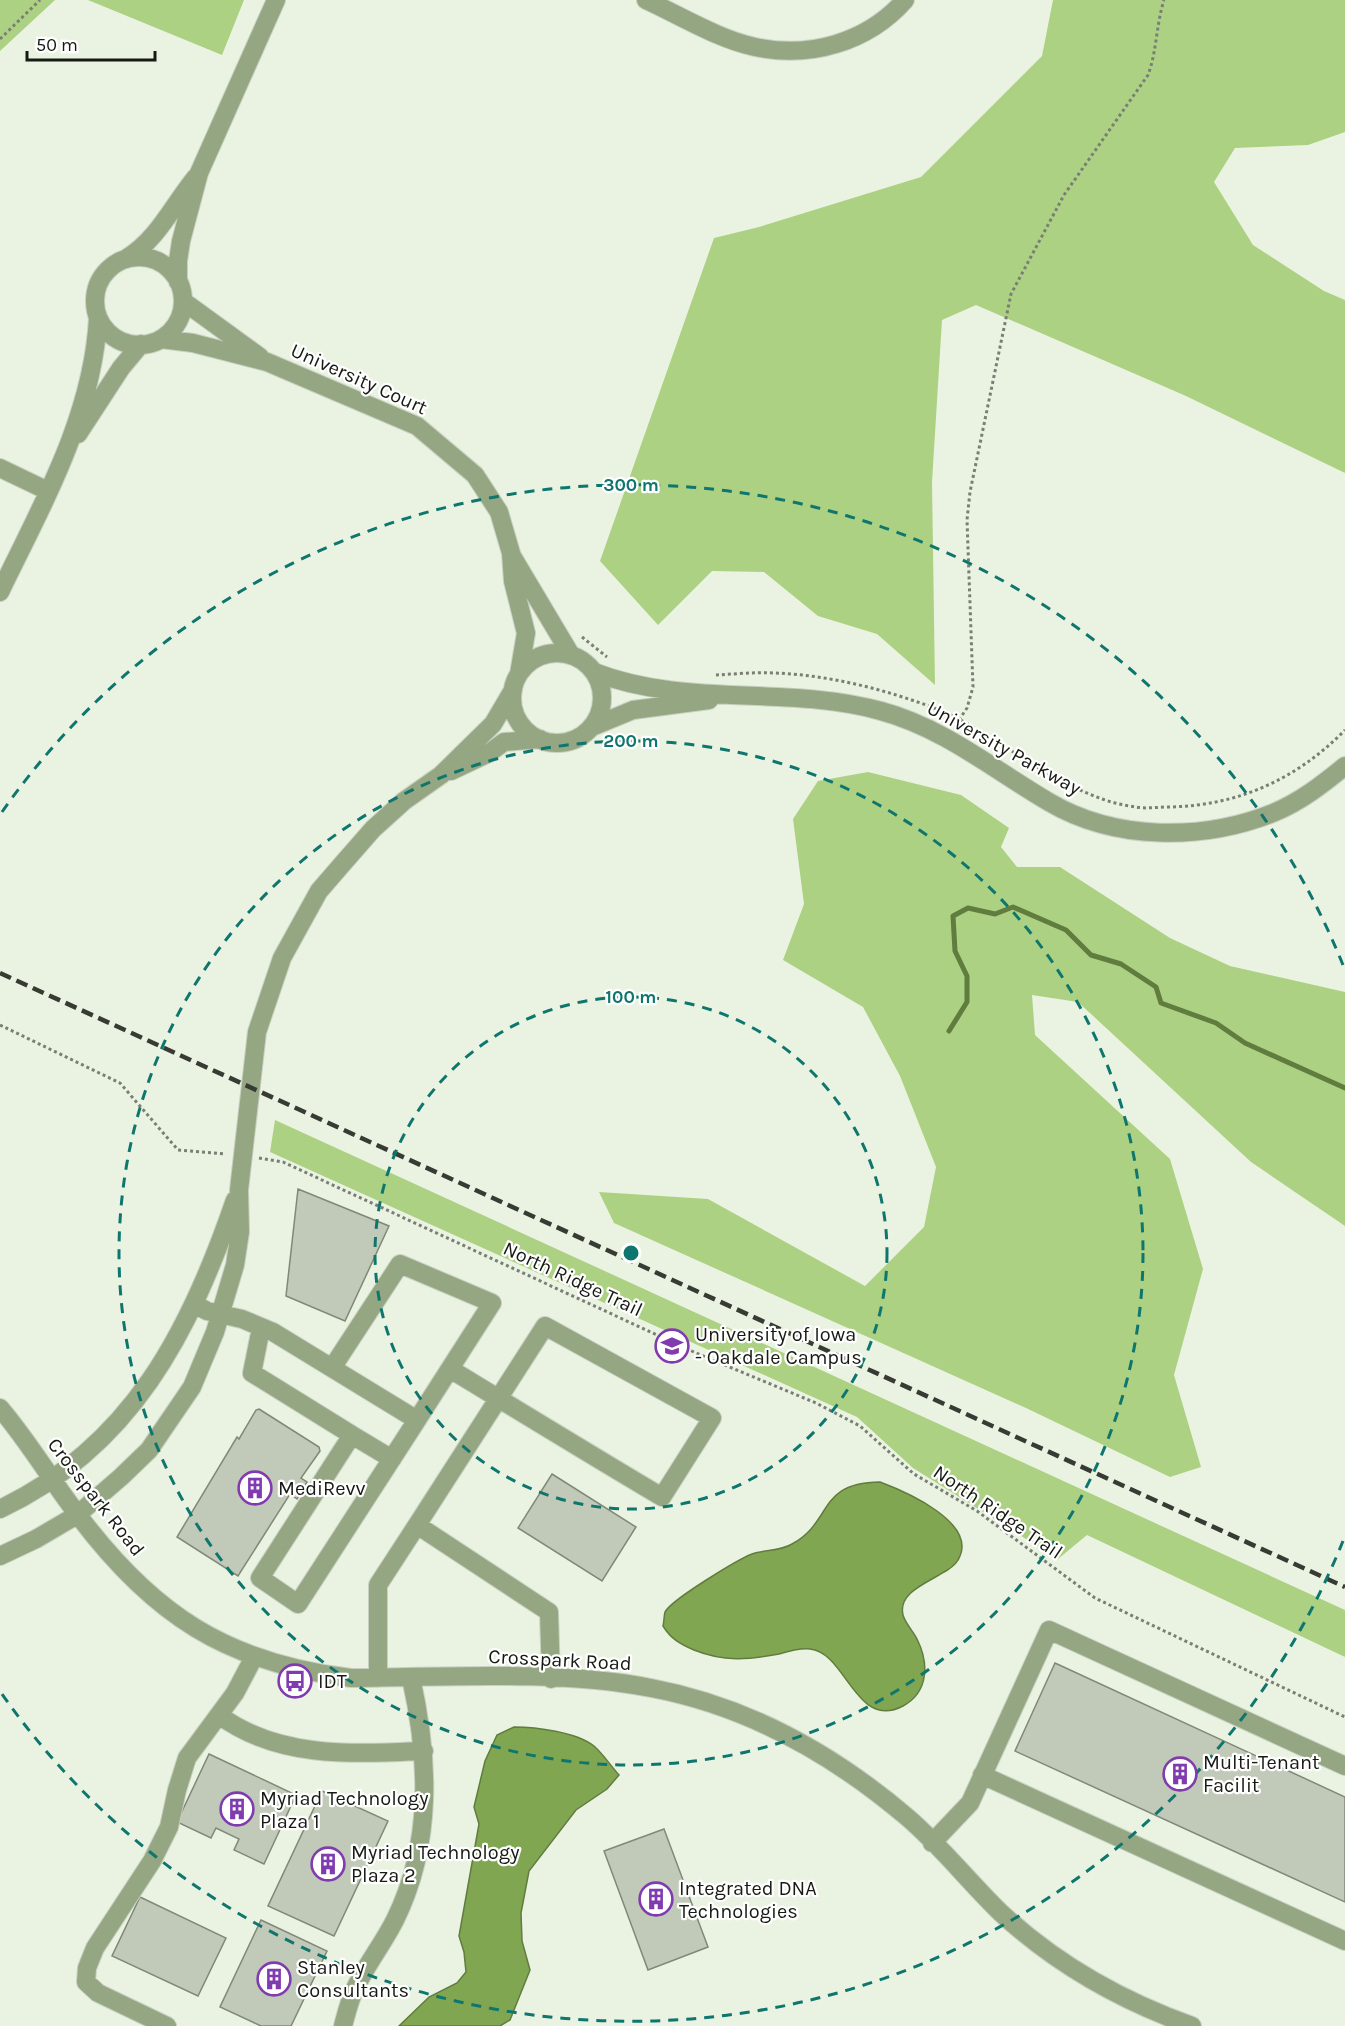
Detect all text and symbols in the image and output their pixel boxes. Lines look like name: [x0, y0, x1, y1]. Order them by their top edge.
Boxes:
scale bar: [27, 24, 154, 62]
text: 50 m: [36, 34, 78, 56]
street label: University Court: [287, 339, 431, 420]
text: 300 m: [603, 474, 659, 496]
street label: University Parkway: [923, 696, 1085, 800]
text: 200 m: [603, 730, 659, 752]
text: 100 m: [606, 986, 656, 1008]
street label: North Ridge Trail: [500, 1237, 646, 1321]
centre of rings: [621, 1243, 641, 1263]
place label: University of Iowa - Oakdale Campus: [695, 1323, 862, 1369]
school or university icon: University of Iowa - Oakdale Campus: [654, 1328, 690, 1364]
street label: Crosspark Road: [43, 1433, 149, 1561]
street label: North Ridge Trail: [929, 1460, 1067, 1564]
building icon: MediRevv: [237, 1470, 273, 1506]
place label: MediRevv: [278, 1477, 366, 1500]
street label: Crosspark Road: [488, 1645, 632, 1675]
bus stop icon: IDT: [277, 1663, 313, 1699]
place label: IDT: [318, 1670, 347, 1693]
place label: Multi-Tenant Facilit: [1203, 1751, 1320, 1797]
building icon: Multi-Tenant Facilit: [1162, 1756, 1198, 1792]
place label: Myriad Technology Plaza 1: [260, 1787, 429, 1833]
building icon: Myriad Technology Plaza 1: [219, 1791, 255, 1827]
place label: Myriad Technology Plaza 2: [351, 1841, 520, 1887]
building icon: Myriad Technology Plaza 2: [310, 1846, 346, 1882]
place label: Integrated DNA Technologies: [679, 1877, 817, 1923]
building icon: Integrated DNA Technologies: [638, 1881, 674, 1917]
place label: Stanley Consultants: [297, 1956, 409, 2002]
building icon: Stanley Consultants: [256, 1961, 292, 1997]

